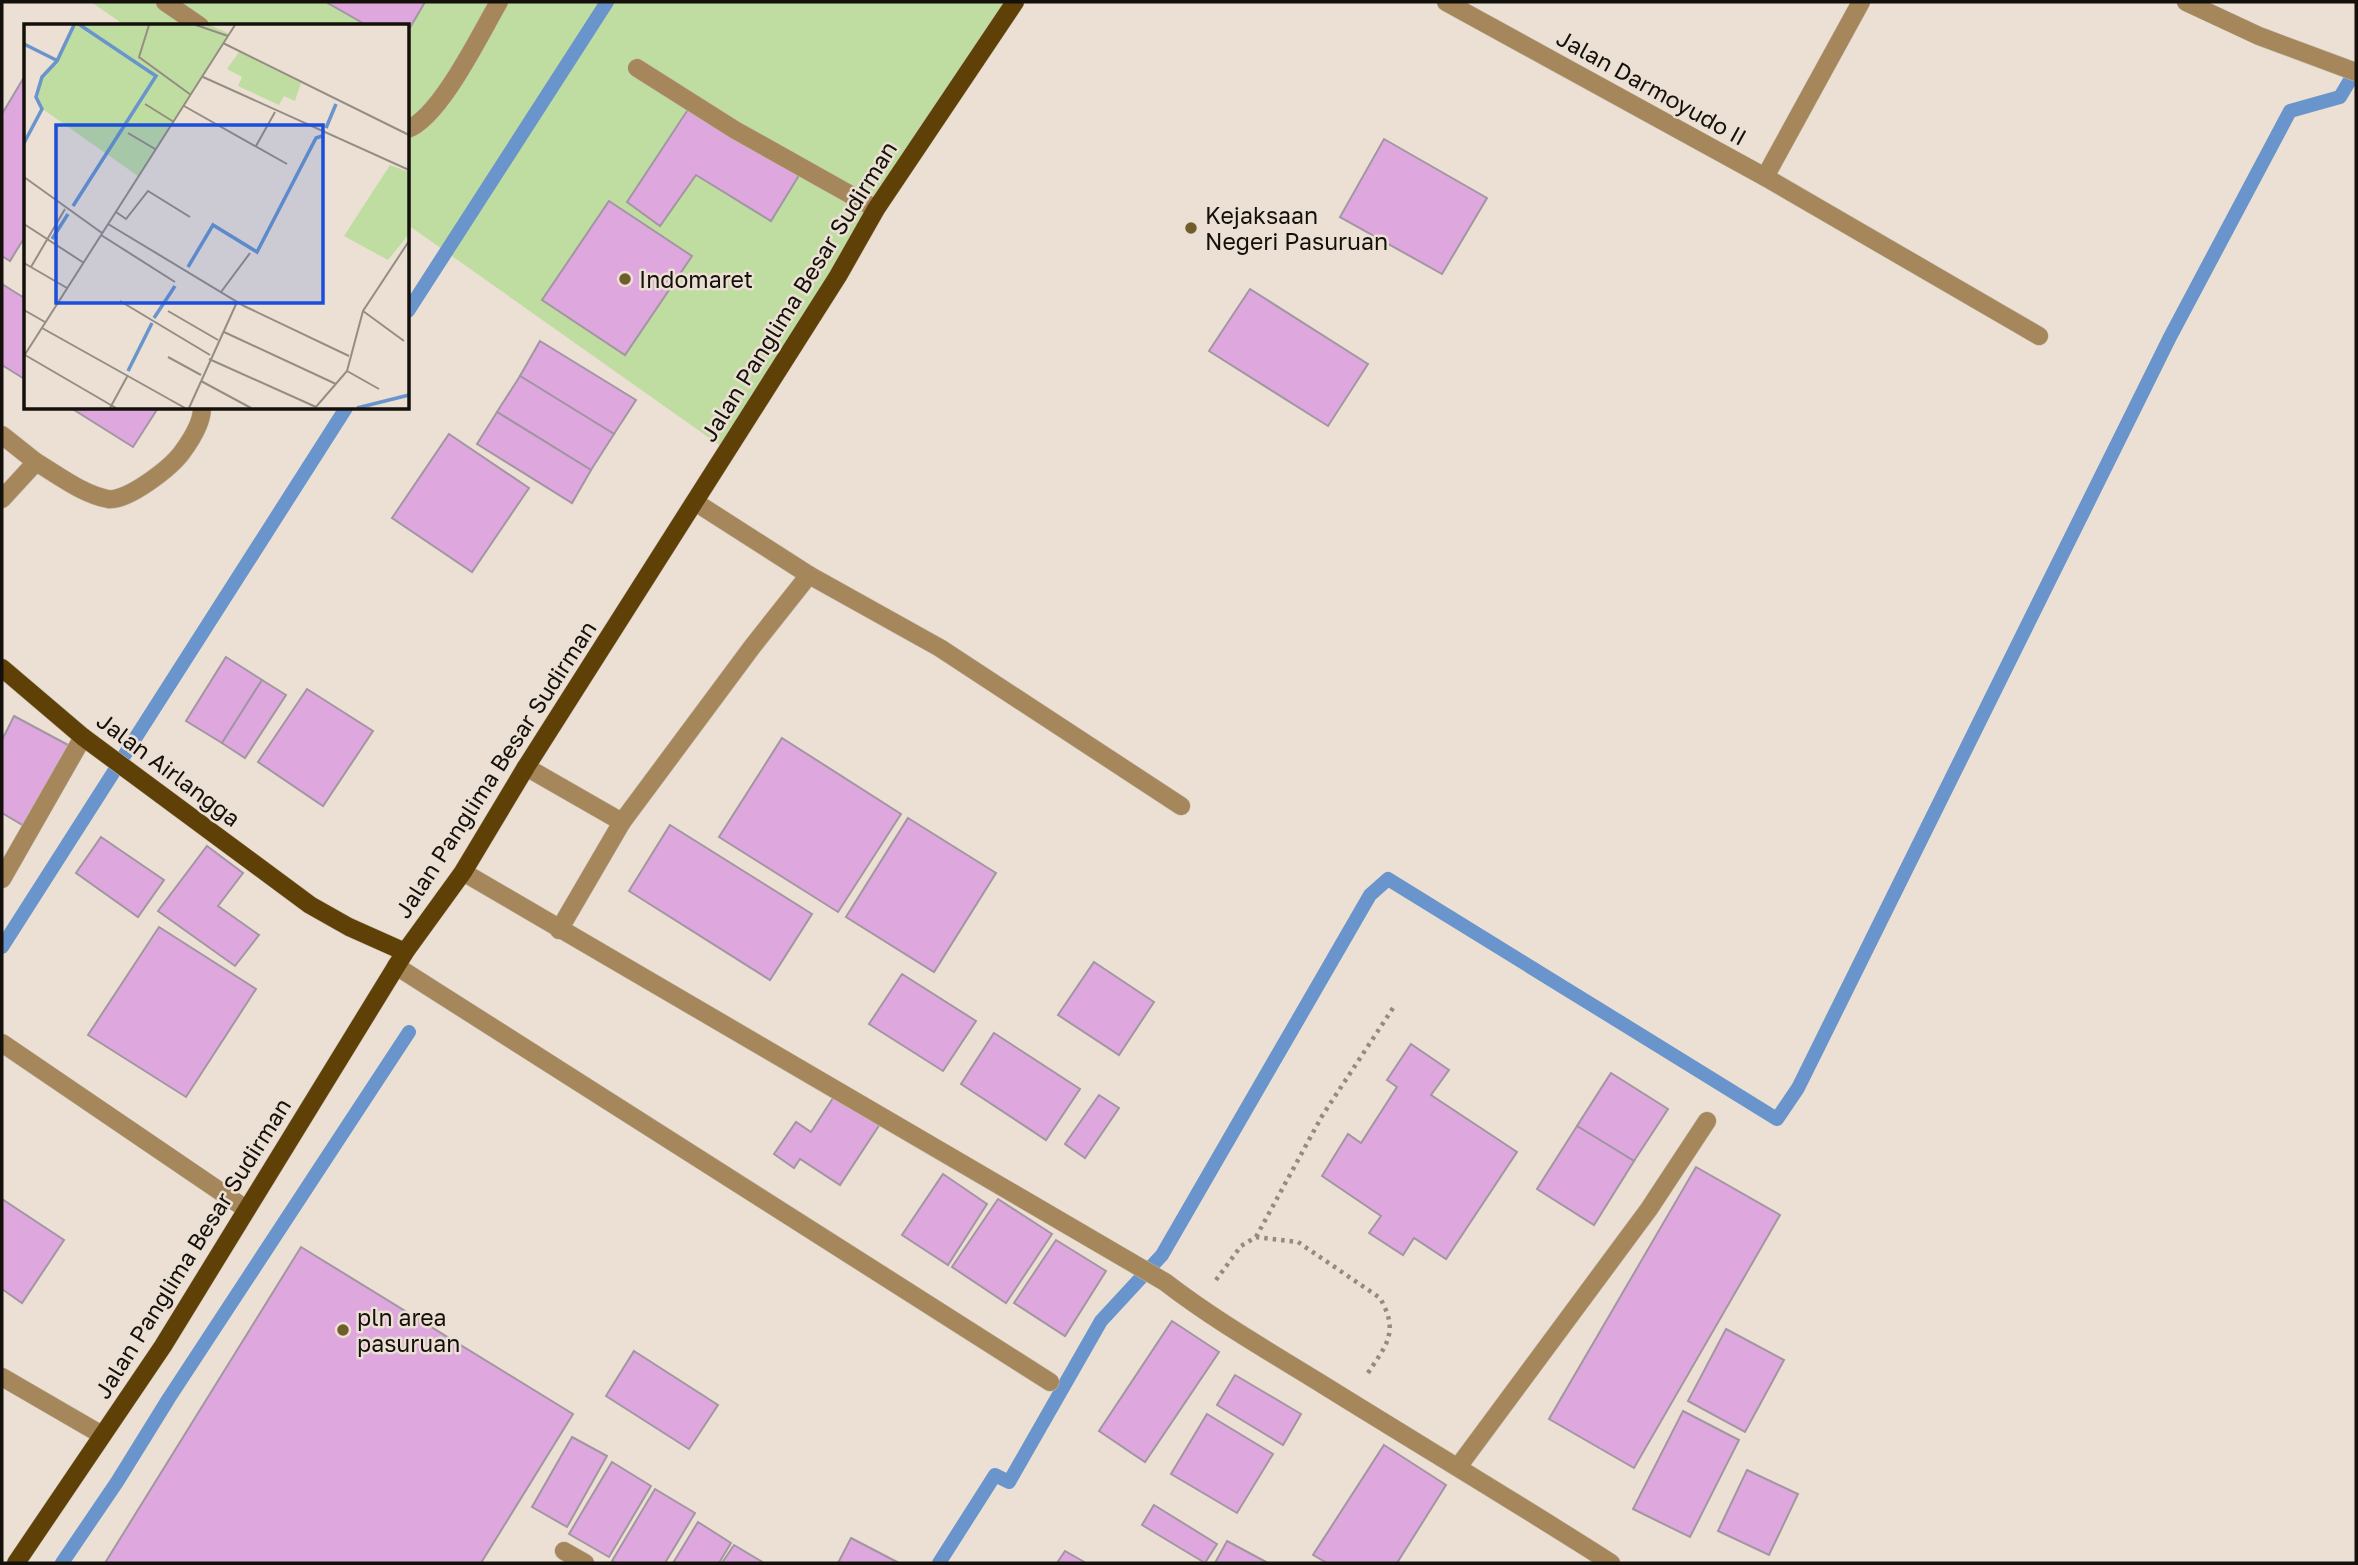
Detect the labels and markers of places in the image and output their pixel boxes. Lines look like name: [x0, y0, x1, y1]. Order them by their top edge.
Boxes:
place label: Kejaksaan Negeri Pasuruan: [1205, 201, 1388, 255]
marker: Kejaksaan Negeri Pasuruan: [1183, 220, 1199, 236]
place label: Indomaret: [639, 265, 753, 293]
marker: Indomaret: [617, 271, 633, 287]
place label: pln area pasuruan: [357, 1303, 460, 1357]
marker: pln area pasuruan: [335, 1322, 351, 1338]

